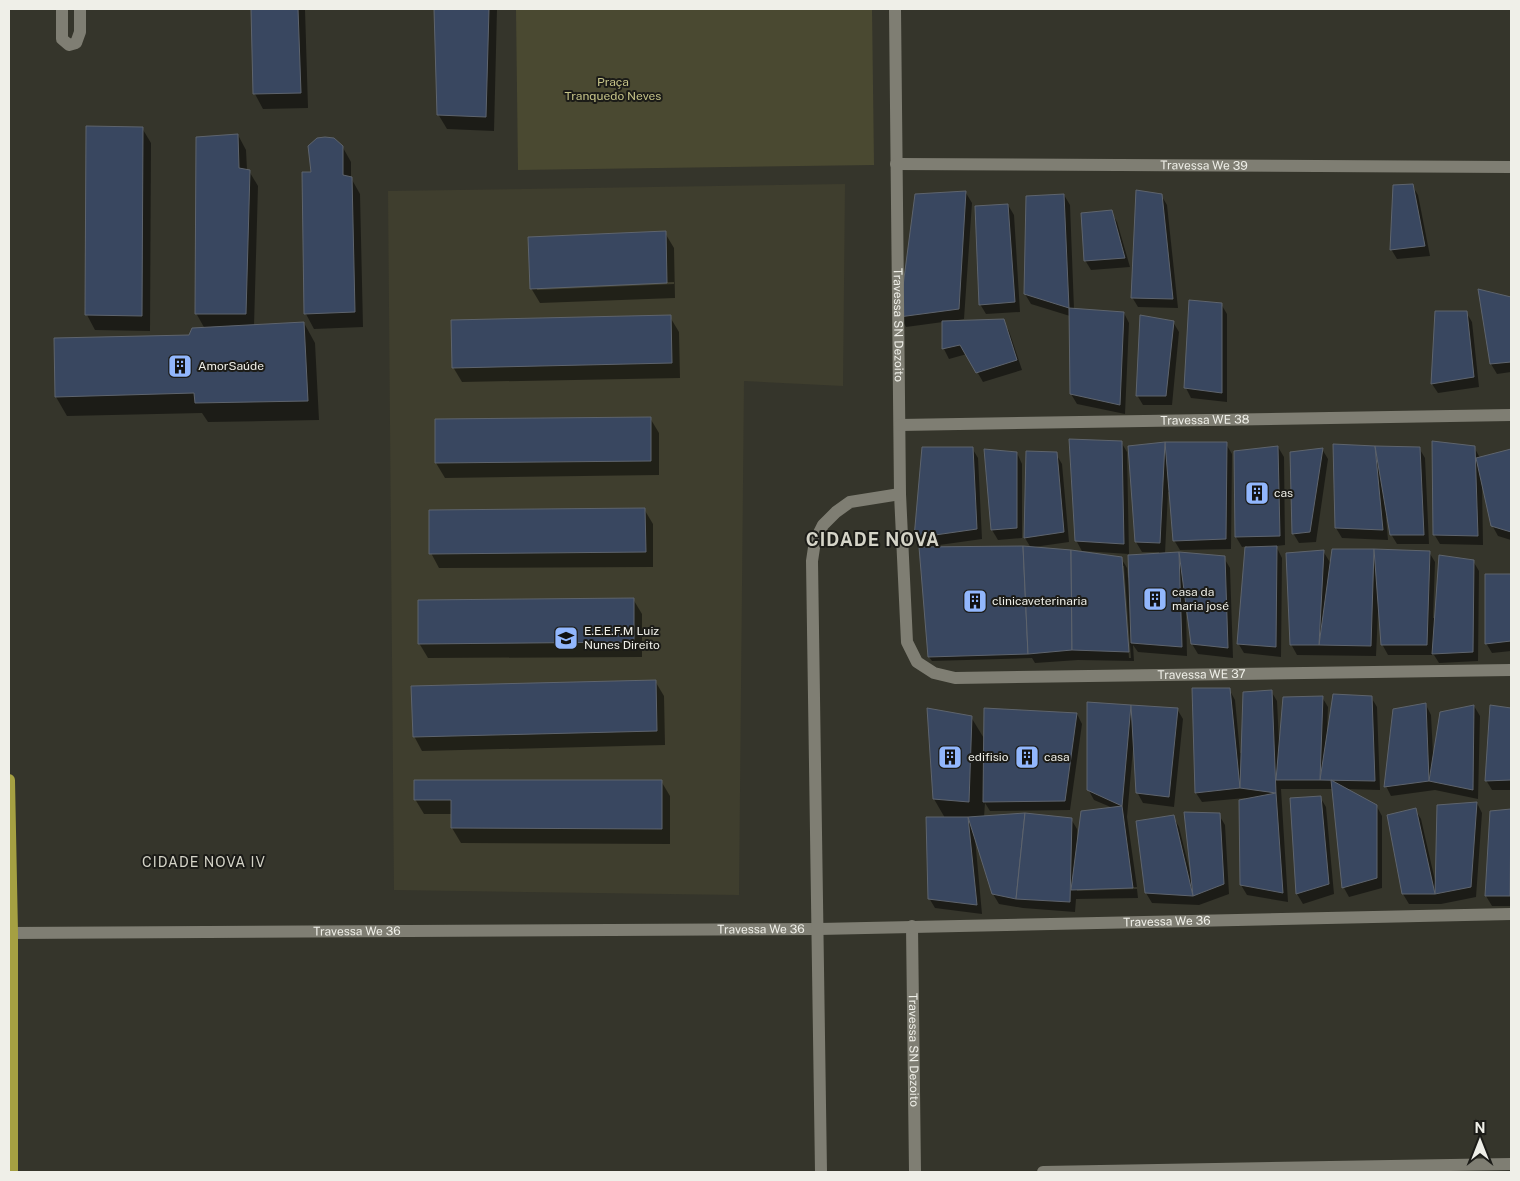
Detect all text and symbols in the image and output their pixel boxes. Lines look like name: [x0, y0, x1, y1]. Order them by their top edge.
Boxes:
park label: Praça Tranquedo Neves: [565, 75, 661, 103]
street label: Travessa We 39: [1160, 158, 1248, 173]
street label: Travessa SN Dezoito: [891, 268, 906, 382]
building icon: AmorSaúde: [167, 353, 193, 379]
place label: AmorSaúde: [198, 359, 264, 373]
street label: Travessa WE 38: [1160, 412, 1250, 428]
building icon: cas: [1244, 480, 1270, 506]
place label: cas: [1274, 486, 1293, 500]
district label: CIDADE NOVA: [806, 529, 940, 550]
place label: casa da maria josé: [1172, 585, 1229, 613]
building icon: casa da maria josé: [1142, 586, 1168, 612]
building icon: clinicaveterinaria: [962, 588, 988, 614]
place label: clinicaveterinaria: [992, 594, 1087, 608]
place label: E.E.E.F.M Luiz Nunes Direito: [584, 624, 660, 652]
school or university icon: E.E.E.F.M Luiz Nunes Direito: [553, 625, 579, 651]
street label: Travessa WE 37: [1157, 667, 1246, 682]
building icon: edifisio: [937, 744, 963, 770]
building icon: casa: [1014, 744, 1040, 770]
place label: edifisio: [968, 750, 1009, 764]
place label: casa: [1044, 750, 1070, 764]
district label: CIDADE NOVA IV: [142, 854, 266, 870]
street label: Travessa We 36: [1123, 914, 1211, 929]
street label: Travessa We 36: [717, 922, 805, 937]
street label: Travessa We 36: [313, 924, 401, 938]
street label: Travessa SN Dezoito: [906, 993, 921, 1107]
north arrow: [1455, 1116, 1505, 1166]
text: N: [1475, 1120, 1485, 1136]

